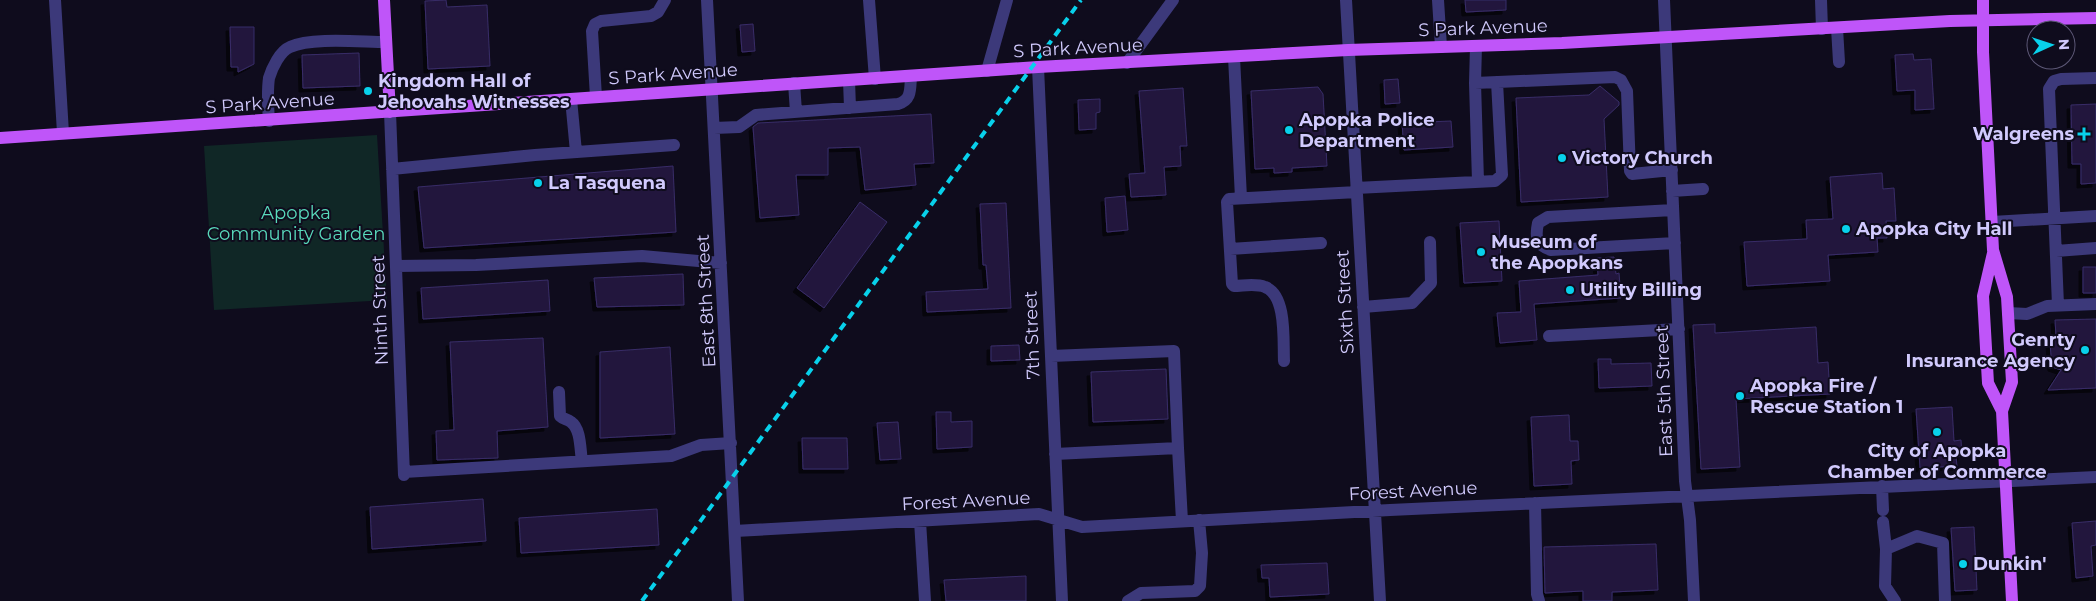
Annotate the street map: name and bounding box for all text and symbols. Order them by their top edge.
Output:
street label: S Park Avenue [1418,15,1548,41]
north arrow [2026,20,2076,70]
street label: S Park Avenue [1013,34,1143,62]
text: N [2055,38,2073,50]
street label: S Park Avenue [608,58,739,89]
place label: Kingdom Hall of Jehovahs Witnesses [377,70,570,113]
marker: Kingdom Hall of Jehovahs Witnesses [362,85,374,97]
street label: S Park Avenue [205,87,336,118]
place label: Apopka Police Department [1298,109,1435,152]
place label: Walgreens [1973,123,2074,145]
marker: Apopka Police Department [1283,124,1295,136]
marker: Walgreens [2078,128,2090,140]
place label: Victory Church [1571,147,1713,169]
marker: Victory Church [1556,152,1568,164]
place label: La Tasquena [548,172,666,194]
marker: La Tasquena [532,177,544,189]
park label: Apopka Community Garden [207,202,385,245]
place label: Apopka City Hall [1855,218,2012,240]
marker: Apopka City Hall [1840,223,1852,235]
place label: Museum of the Apopkans [1491,231,1623,274]
street label: East 8th Street [692,234,720,368]
marker: Museum of the Apopkans [1475,246,1487,258]
street label: Sixth Street [1331,249,1359,355]
street label: Ninth Street [367,255,393,365]
place label: Utility Billing [1580,279,1702,301]
marker: Utility Billing [1564,284,1576,296]
street label: 7th Street [1019,290,1045,380]
street label: East 5th Street [1651,325,1677,457]
place label: Genrty Insurance Agency [1906,329,2075,372]
marker: Genrty Insurance Agency [2079,344,2091,356]
place label: Apopka Fire / Rescue Station 1 [1749,375,1903,418]
marker: Apopka Fire / Rescue Station 1 [1734,390,1746,402]
marker: City of Apopka Chamber of Commerce [1931,426,1943,438]
place label: City of Apopka Chamber of Commerce [1827,440,2047,483]
street label: Forest Avenue [1348,477,1478,505]
street label: Forest Avenue [901,487,1031,515]
place label: Dunkin' [1973,553,2046,575]
marker: Dunkin' [1957,558,1969,570]

